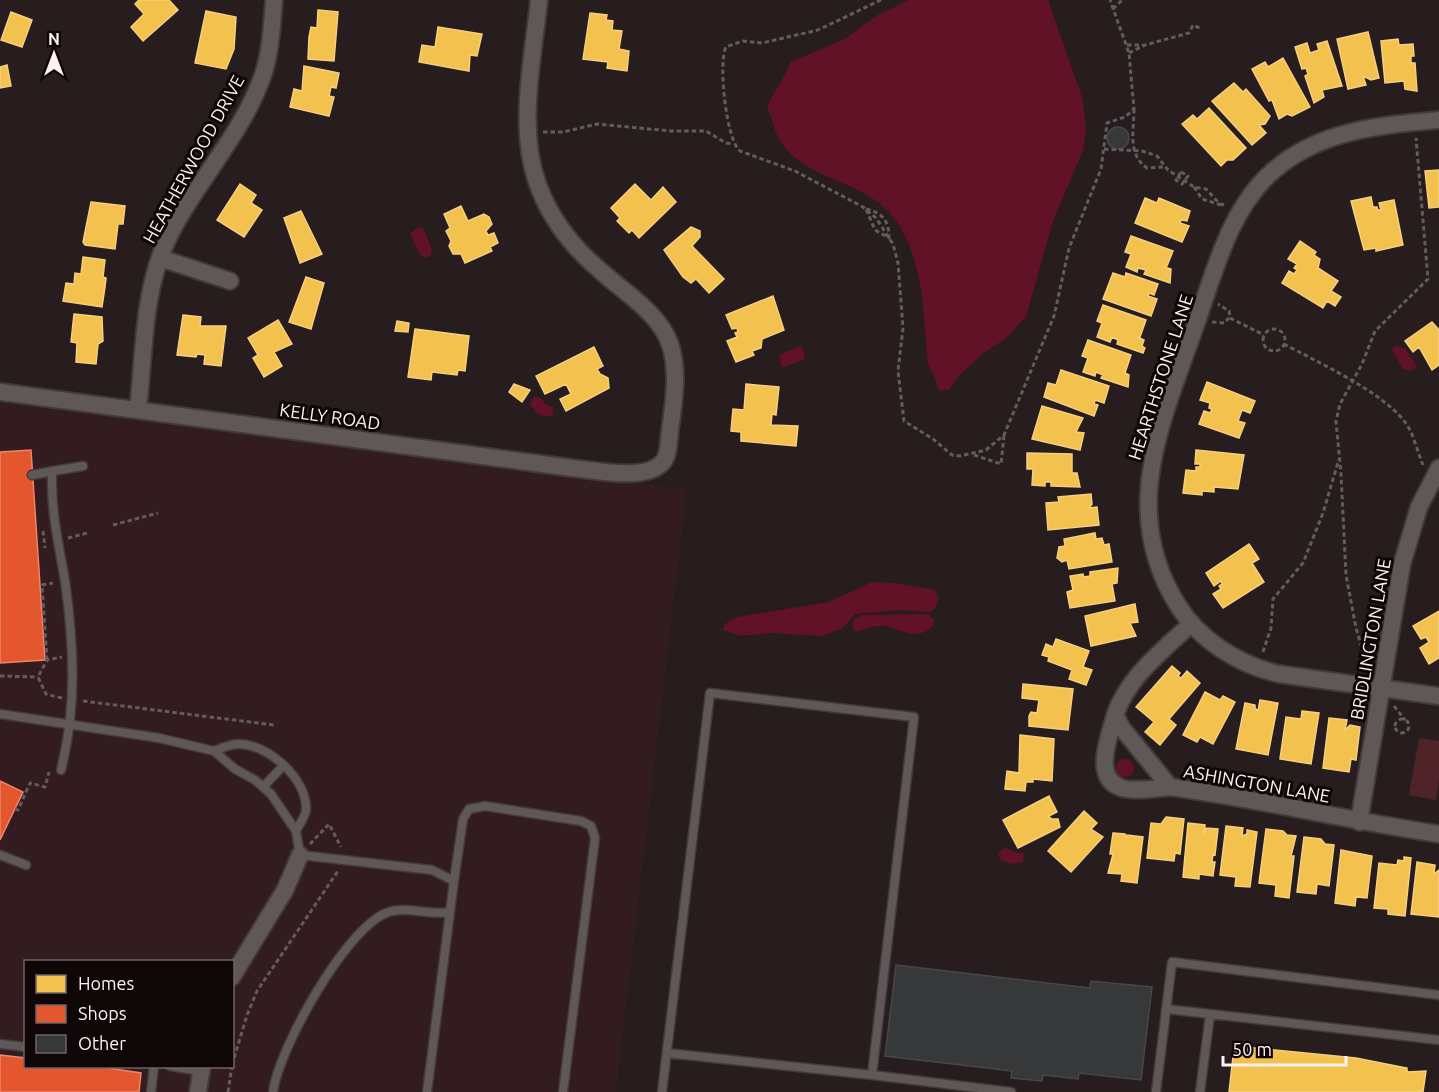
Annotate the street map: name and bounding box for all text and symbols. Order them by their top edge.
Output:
north arrow [24,24,84,84]
text: N [48,30,60,48]
street label: HEATHERWOOD DRIVE [138,72,248,246]
street label: HEARTHSTONE LANE [1124,292,1196,462]
street label: KELLY ROAD [278,399,382,433]
street label: BRIDLINGTON LANE [1346,557,1394,721]
street label: ASHINGTON LANE [1182,760,1332,806]
legend [24,960,234,1068]
text: Homes [78,973,135,993]
text: Shops [78,1003,127,1023]
scale bar [1223,1029,1346,1067]
text: Other [78,1033,126,1053]
text: 50 m [1232,1039,1272,1059]

